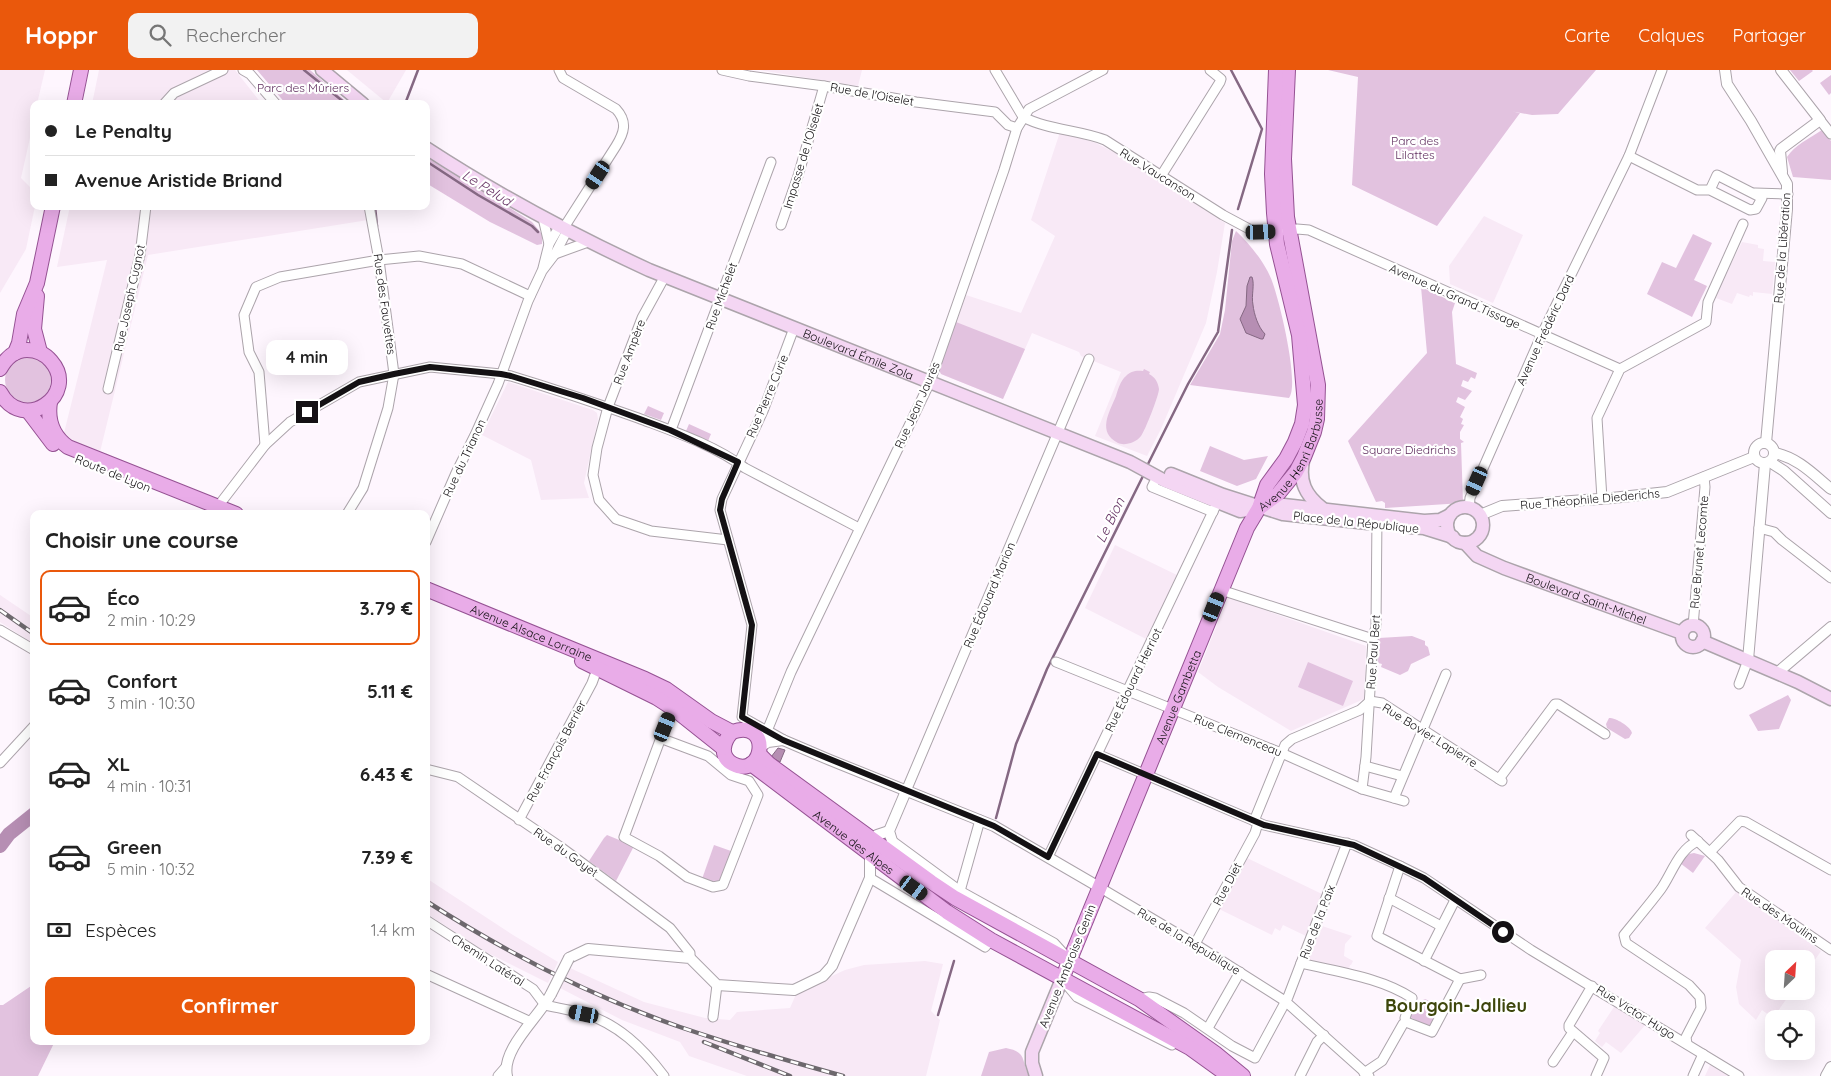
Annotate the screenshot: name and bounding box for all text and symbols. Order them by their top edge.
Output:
search box [128,13,478,58]
text: Hoppr [25,20,98,50]
icon: search [146,21,174,49]
text: Rechercher [186,23,286,47]
text: Carte [1564,24,1610,47]
text: Calques [1638,24,1705,47]
text: Partager [1733,24,1806,47]
street label: Rue de l'Oiselet [829,79,915,109]
park label: Parc des Mûriers [257,80,349,95]
street label: Impasse de l'Oiselet [780,101,826,211]
text: Le Penalty [75,119,172,143]
park label: Parc des Lilattes [1391,133,1439,162]
street label: Rue Vaucanson [1117,145,1199,203]
car [583,158,612,192]
water label: Le Pelud [459,166,516,211]
text: Avenue Aristide Briand [75,168,283,192]
street label: Rue de la Libération [1771,192,1793,304]
car [1245,224,1276,240]
street label: Rue Joseph Cugnot [110,243,148,353]
street label: Rue des Fauvettes [370,253,400,356]
street label: Rue Michelet [702,260,740,332]
street label: Avenue du Grand Tissage [1387,260,1523,332]
street label: Avenue Frédéric Dard [1513,272,1577,388]
street label: Rue Ampère [610,317,648,387]
street label: Boulevard Émile Zola [801,325,916,382]
callout: 4 min [266,340,348,374]
text: 4 min [286,347,328,367]
street label: Rue Pierre Curie [743,352,791,440]
street label: Rue Jean Jaurès [891,359,943,451]
street label: Avenue Henri Barbusse [1255,398,1325,514]
route end [296,401,318,423]
street label: Rue du Trianon [439,417,489,499]
park label: Square Diedrichs [1362,442,1456,457]
street label: Route de Lyon [73,451,153,495]
car [1464,464,1489,498]
street label: Rue Théophile Diederichs [1520,485,1661,513]
water label: Le Bion [1091,494,1129,545]
street label: Rue Brunet Lecomte [1687,495,1711,609]
street label: Place de la République [1292,508,1420,536]
text: Choisir une course [45,526,239,554]
street label: Rue Édouard Marion [960,540,1018,650]
street label: Boulevard Saint-Michel [1524,569,1649,627]
icon: car [47,585,92,630]
text: Éco [107,586,140,610]
car [1201,590,1226,624]
text: 3.79 € [360,596,413,620]
street label: Avenue Alsace Lorraine [468,601,595,664]
text: 2 min · 10:29 [107,610,196,630]
street label: Rue Paul Bert [1363,614,1383,690]
street label: Rue Édouard Herriot [1101,626,1165,734]
street label: Avenue Gambetta [1152,647,1204,746]
icon: car [47,668,92,713]
text: Confort [107,669,178,693]
text: 5.11 € [367,679,413,703]
text: 3 min · 10:30 [107,693,195,713]
street label: Rue François Berrier [523,697,589,804]
street label: Rue Bovier Lapierre [1380,700,1481,770]
car [652,710,677,744]
street label: Rue Clemenceau [1192,710,1284,760]
icon: car [47,751,92,796]
text: XL [107,752,130,776]
text: 6.43 € [360,762,413,786]
text: 4 min · 10:31 [107,776,192,796]
street label: Avenue des Alpes [810,806,898,877]
street label: Rue du Goyet [531,824,601,880]
icon: car [47,834,92,879]
text: Green [107,835,162,859]
text: 7.39 € [361,845,413,869]
text: 5 min · 10:32 [107,859,195,879]
street label: Rue Diet [1209,860,1245,908]
car [897,873,930,903]
street label: Rue de la Paix [1296,883,1338,961]
street label: Rue des Moulins [1739,884,1822,946]
street label: Avenue Ambroise Genin [1035,902,1099,1030]
street label: Rue de la République [1135,904,1244,978]
icon: cash [45,916,73,944]
text: Espèces [85,918,156,942]
text: 1.4 km [371,920,415,940]
route start [1492,921,1514,943]
street label: Chemin Latéral [449,931,527,989]
north arrow [1765,950,1815,1000]
map controls [1765,950,1815,1060]
button: Confirmer [45,977,415,1035]
street label: Rue Victor Hugo [1594,982,1678,1042]
district label: Bourgoin-Jallieu [1385,994,1527,1017]
car [567,1004,600,1024]
button: locate [1765,1010,1815,1060]

